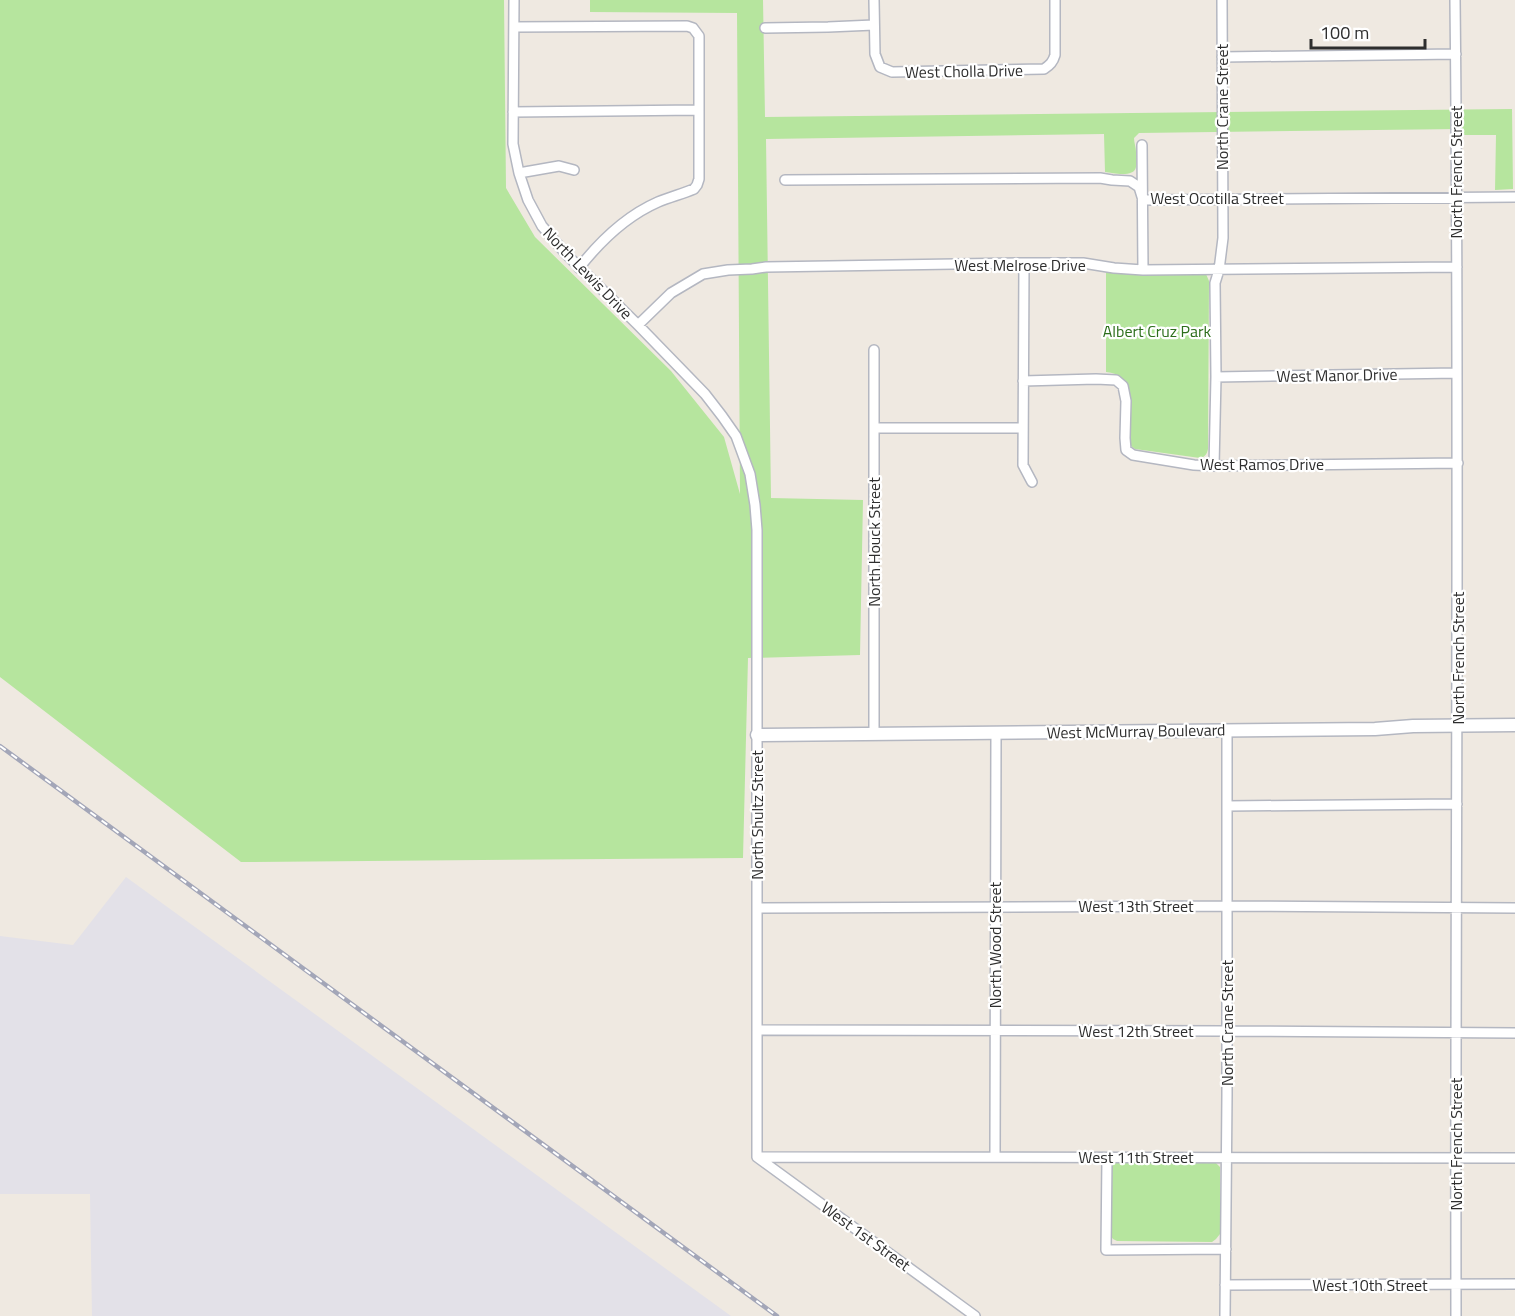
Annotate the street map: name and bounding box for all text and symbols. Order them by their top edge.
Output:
scale bar [1311,12,1425,50]
text: 100 m [1320,19,1369,46]
street label: North Crane Street [1210,44,1234,170]
street label: West Cholla Drive [905,58,1023,84]
street label: North French Street [1444,105,1468,238]
street label: West Ocotilla Street [1150,186,1284,210]
street label: North Lewis Drive [538,222,638,324]
street label: West Melrose Drive [954,253,1086,277]
park label: Albert Cruz Park [1103,319,1212,343]
street label: West Manor Drive [1276,362,1398,388]
street label: West Ramos Drive [1200,452,1324,476]
street label: North Houck Street [862,477,886,607]
street label: North French Street [1446,591,1470,724]
street label: West McMurray Boulevard [1046,717,1226,745]
street label: North Shultz Street [745,750,769,880]
street label: North Wood Street [983,881,1007,1008]
street label: West 13th Street [1078,894,1194,918]
street label: North Crane Street [1215,960,1239,1086]
street label: West 12th Street [1078,1019,1194,1043]
street label: North French Street [1444,1077,1468,1210]
street label: West 11th Street [1078,1145,1194,1169]
street label: West 1st Street [816,1195,916,1277]
street label: West 10th Street [1312,1273,1428,1297]

